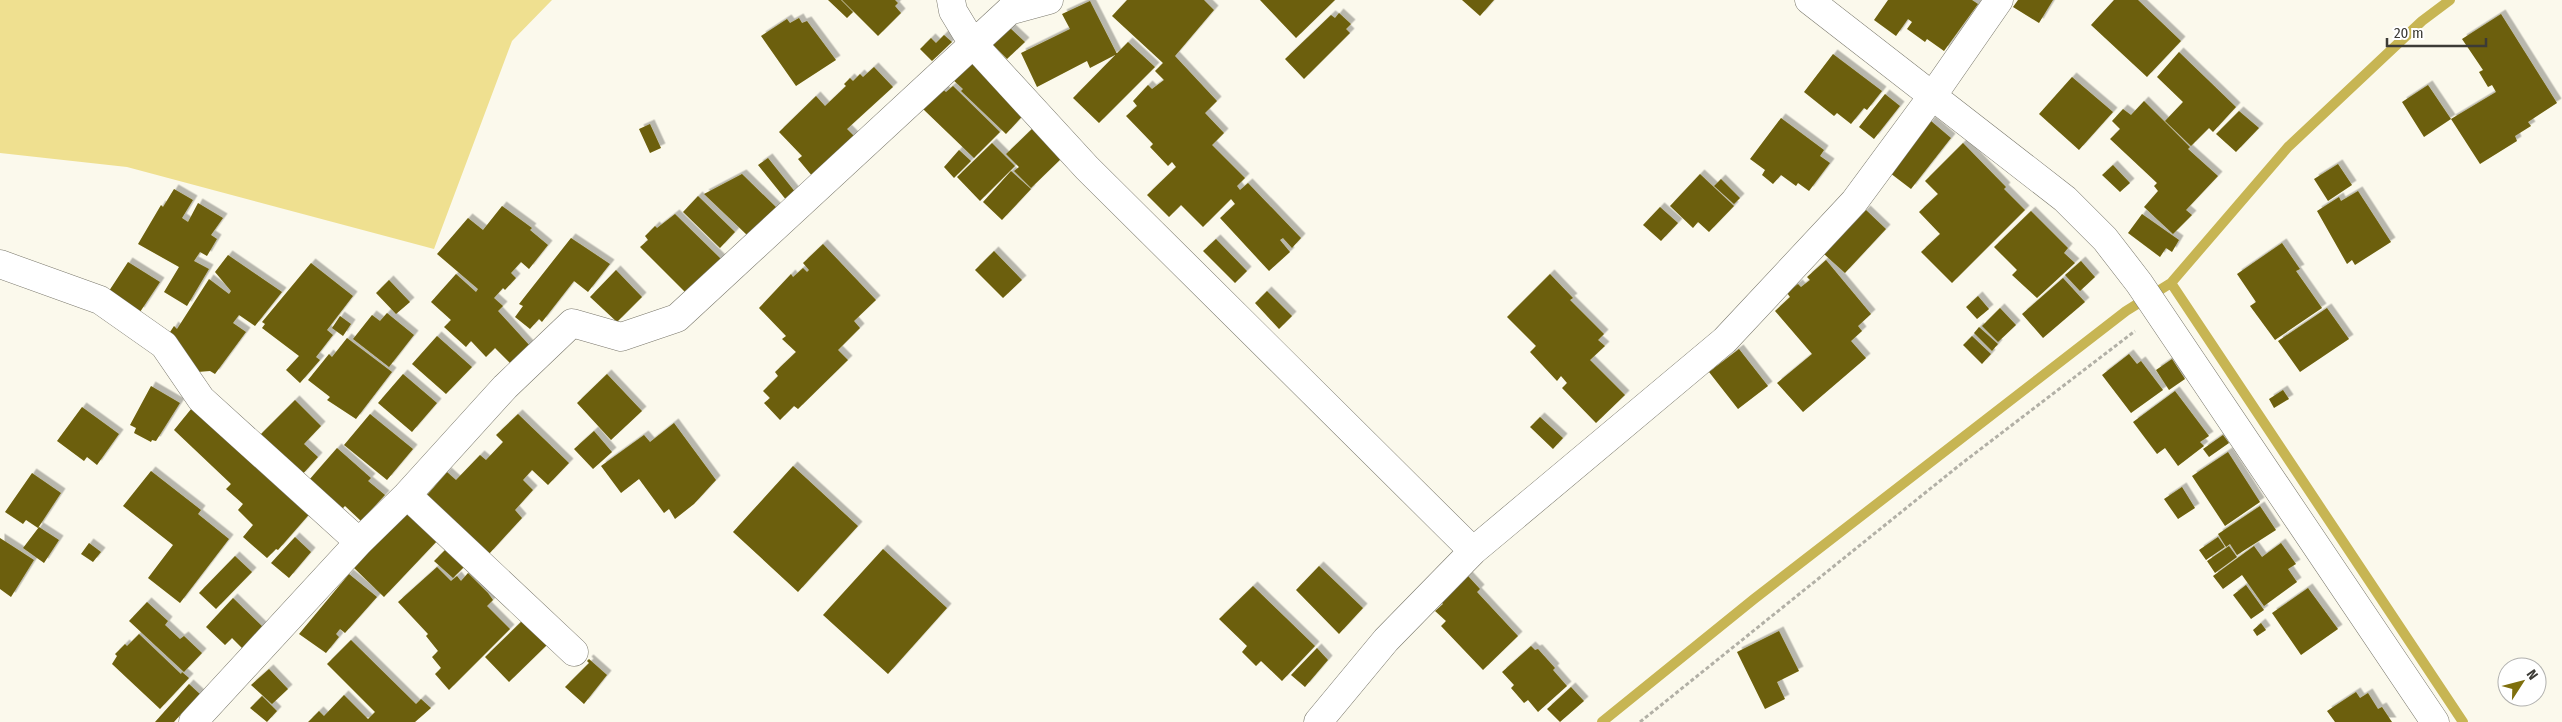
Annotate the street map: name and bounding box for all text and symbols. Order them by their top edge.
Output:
scale bar [2387,15,2486,47]
text: 20 m [2394,24,2424,42]
north arrow [2497,657,2547,707]
text: N [2523,666,2541,683]

